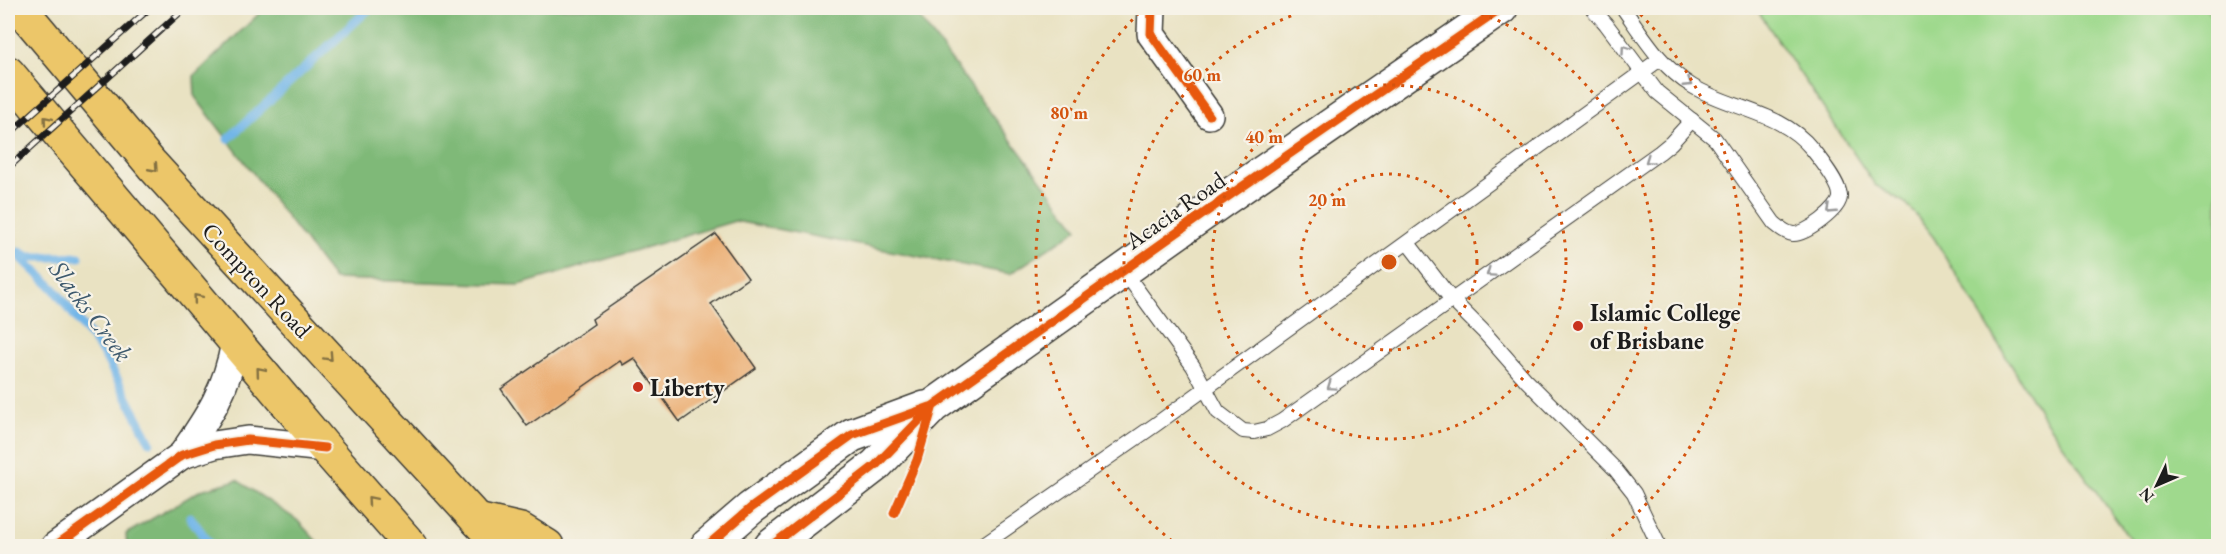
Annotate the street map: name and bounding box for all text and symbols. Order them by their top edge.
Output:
one-way arrow [1621,44,1632,55]
text: 60 m [1183,63,1221,86]
one-way arrow [1682,75,1692,87]
text: 80 m [1050,101,1088,124]
one-way arrow [43,116,54,127]
text: 40 m [1245,125,1283,148]
one-way arrow [1644,153,1655,164]
one-way arrow [147,161,158,171]
street label: Acacia Road [1118,164,1232,256]
text: 20 m [1308,188,1346,211]
one-way arrow [1828,203,1838,214]
street label: Compton Road [195,216,319,345]
water label: Slacks Creek [41,252,141,369]
centre of rings [1379,252,1399,272]
one-way arrow [1486,266,1497,277]
one-way arrow [194,294,205,305]
place label: Islamic College of Brisbane [1590,297,1741,356]
marker: Islamic College of Brisbane [1571,319,1585,333]
one-way arrow [322,351,333,361]
one-way arrow [256,367,267,378]
place label: Liberty [650,372,725,404]
one-way arrow [1327,379,1338,390]
marker: Liberty [631,380,645,394]
north arrow [2127,455,2187,515]
text: N [2134,483,2159,507]
one-way arrow [367,497,378,507]

